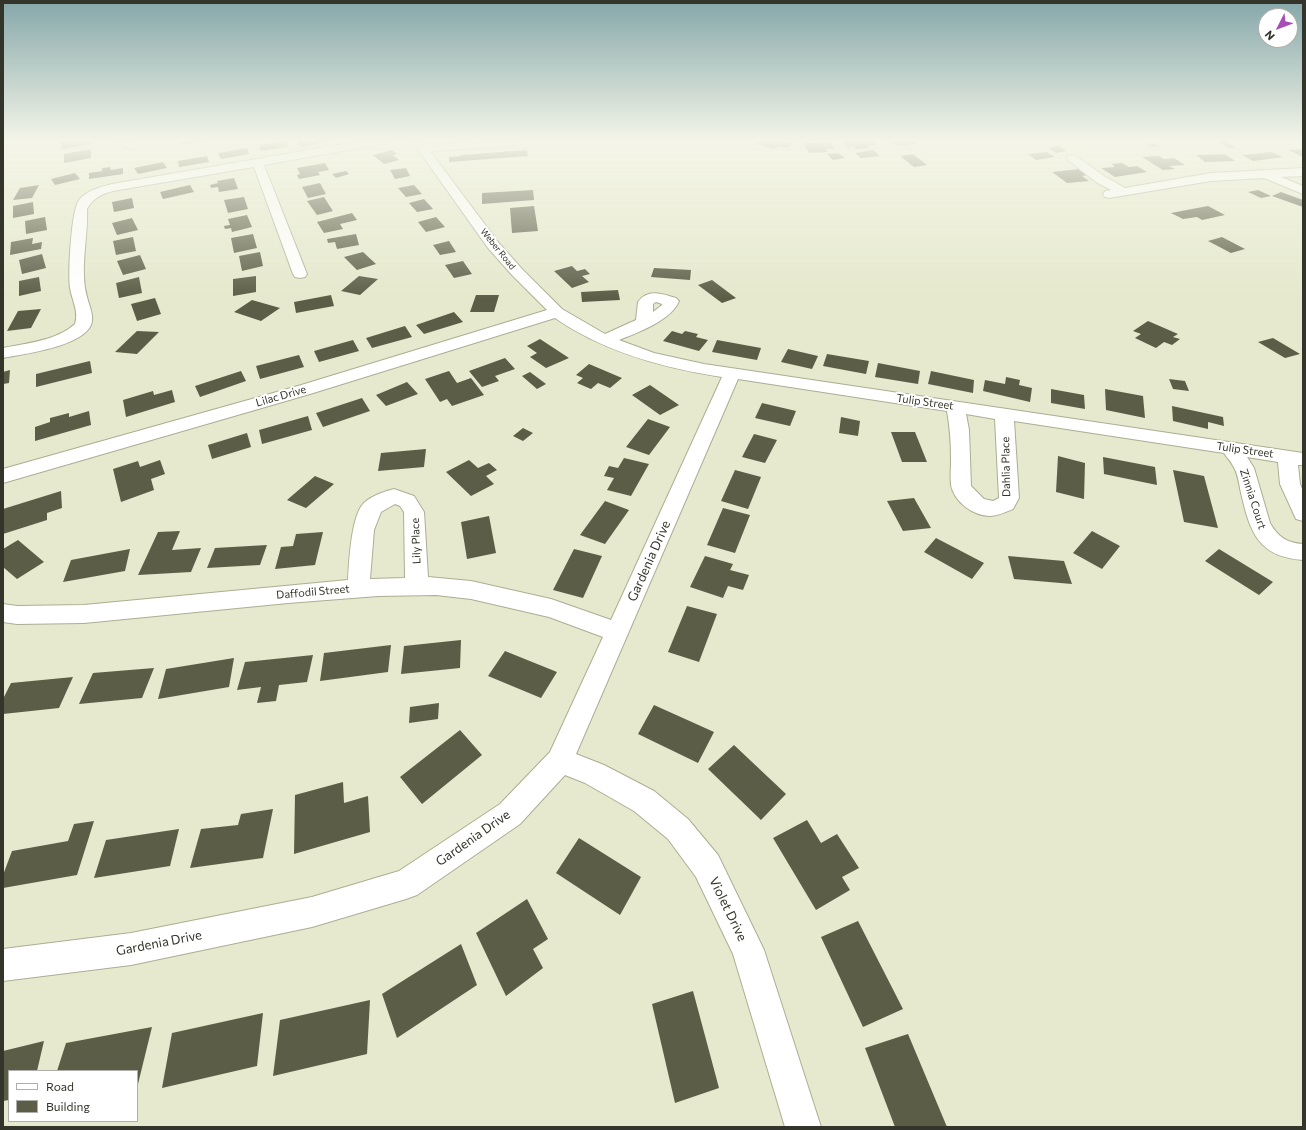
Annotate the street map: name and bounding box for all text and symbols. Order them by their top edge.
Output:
north arrow [1258,8,1298,48]
text: N [1262,28,1277,43]
street label: Weber Road [478,226,518,272]
street label: Lilac Drive [254,383,308,409]
street label: Tulip Street [896,391,954,413]
street label: Dahlia Place [999,437,1013,497]
street label: Tulip Street [1216,439,1274,461]
street label: Zinnia Court [1237,467,1269,531]
street label: Lily Place [409,518,423,564]
street label: Gardenia Drive [624,518,674,604]
street label: Daffodil Street [276,582,350,602]
street label: Gardenia Drive [433,807,513,869]
street label: Violet Drive [706,874,750,944]
street label: Gardenia Drive [115,927,203,959]
legend [8,1070,138,1122]
text: Road [46,1079,74,1093]
text: Building [46,1099,90,1113]

